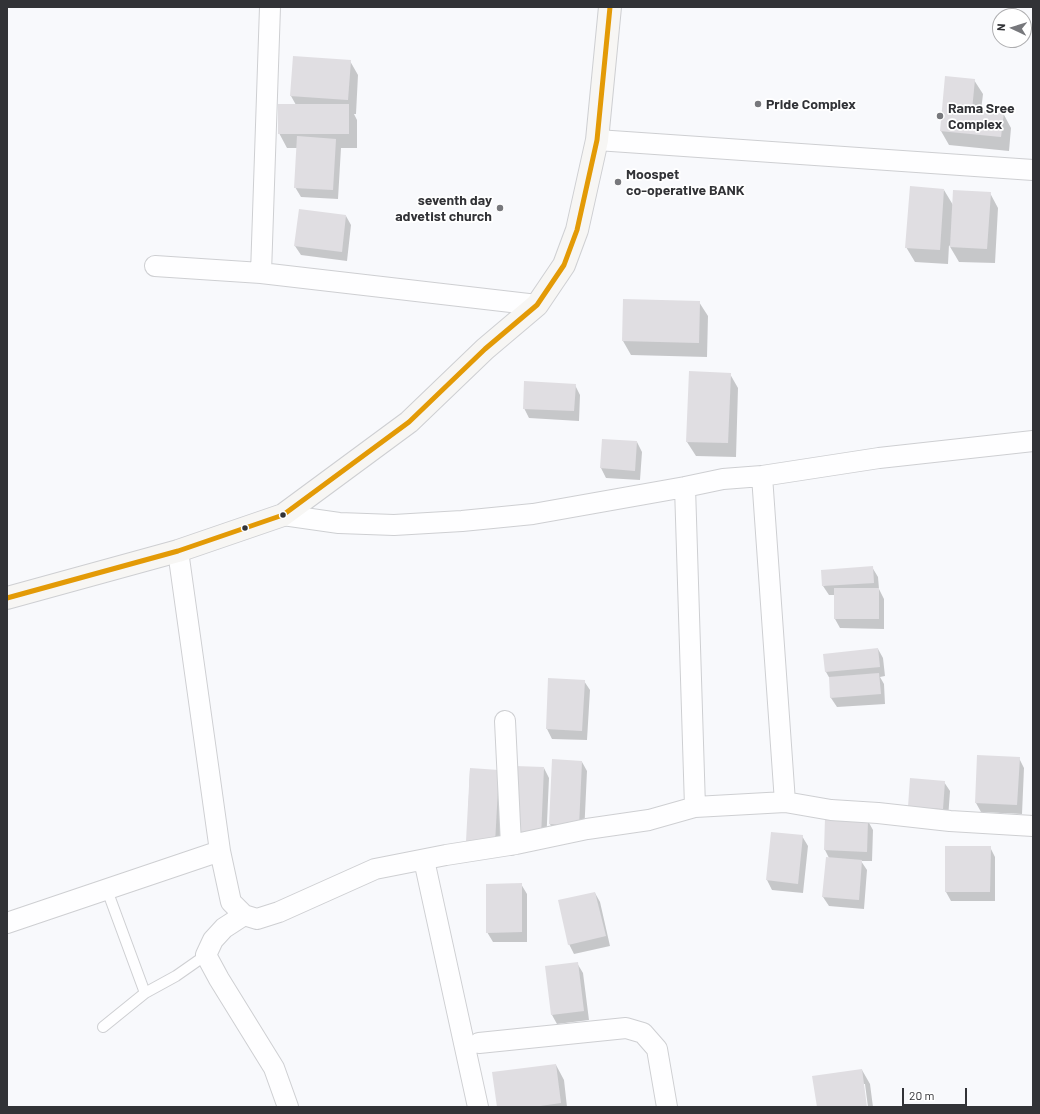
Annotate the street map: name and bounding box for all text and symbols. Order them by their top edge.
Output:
north arrow [992,8,1032,48]
text: N [994,23,1007,31]
place label: Pride Complex [766,96,856,112]
marker: Pride Complex [753,99,763,109]
place label: Rama Sree Complex [948,100,1015,132]
marker: Rama Sree Complex [935,111,945,121]
place label: Moospet co-operative BANK [626,166,745,198]
marker: Moospet co-operative BANK [613,177,623,187]
place label: seventh day advetist church [395,192,492,224]
marker: seventh day advetist church [495,203,505,213]
unlabelled marker [278,510,288,520]
unlabelled marker [240,523,250,533]
scale bar [904,1080,969,1106]
text: 20 m [909,1088,935,1102]

